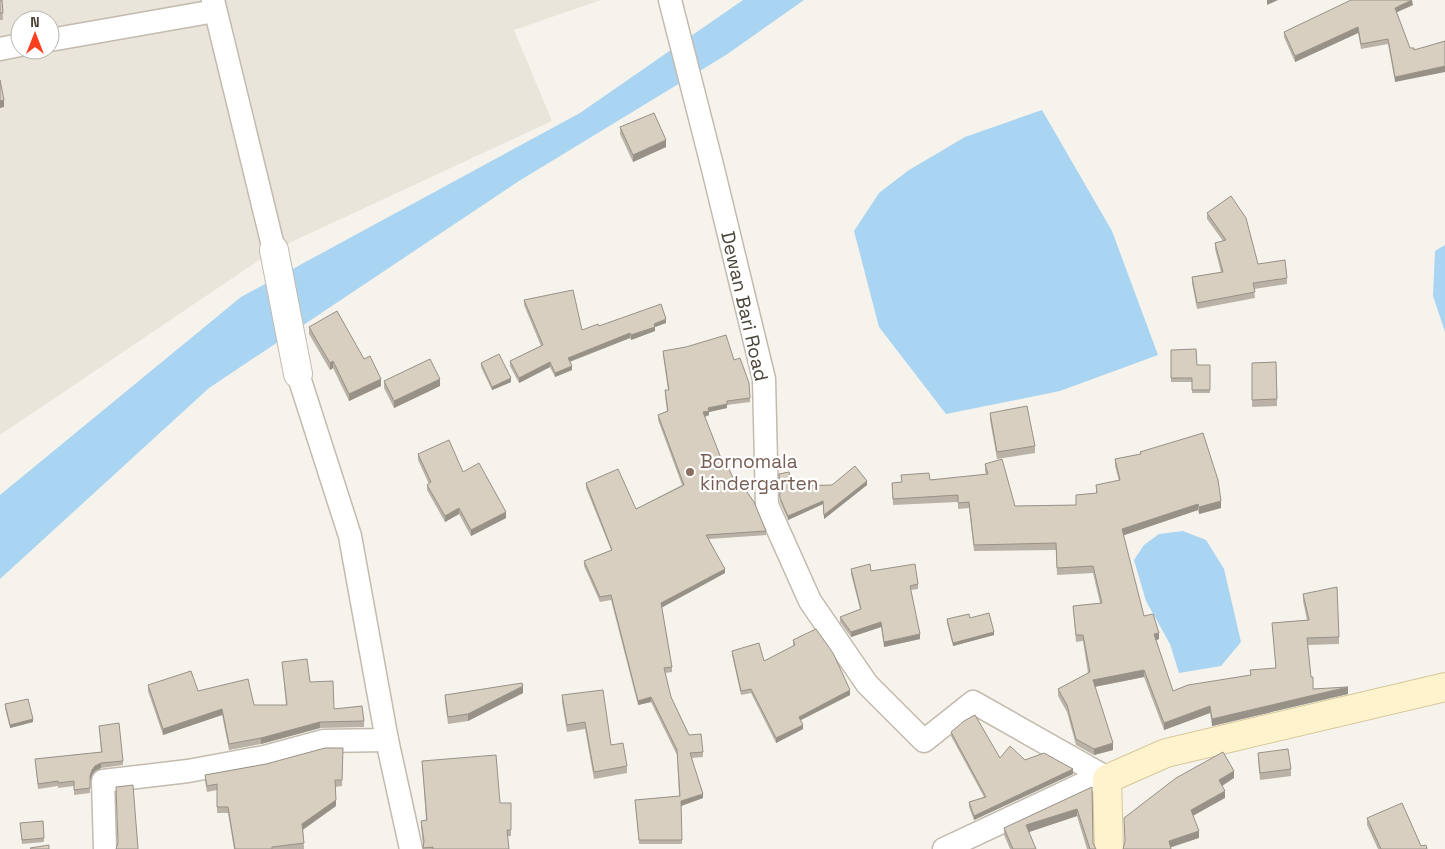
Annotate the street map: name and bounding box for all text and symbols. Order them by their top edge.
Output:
north arrow [10,10,60,60]
text: N [30,13,40,31]
street label: Dewan Bari Road [715,229,774,383]
place label: Bornomala kindergarten [700,449,818,496]
marker: Bornomala kindergarten [684,466,696,478]

